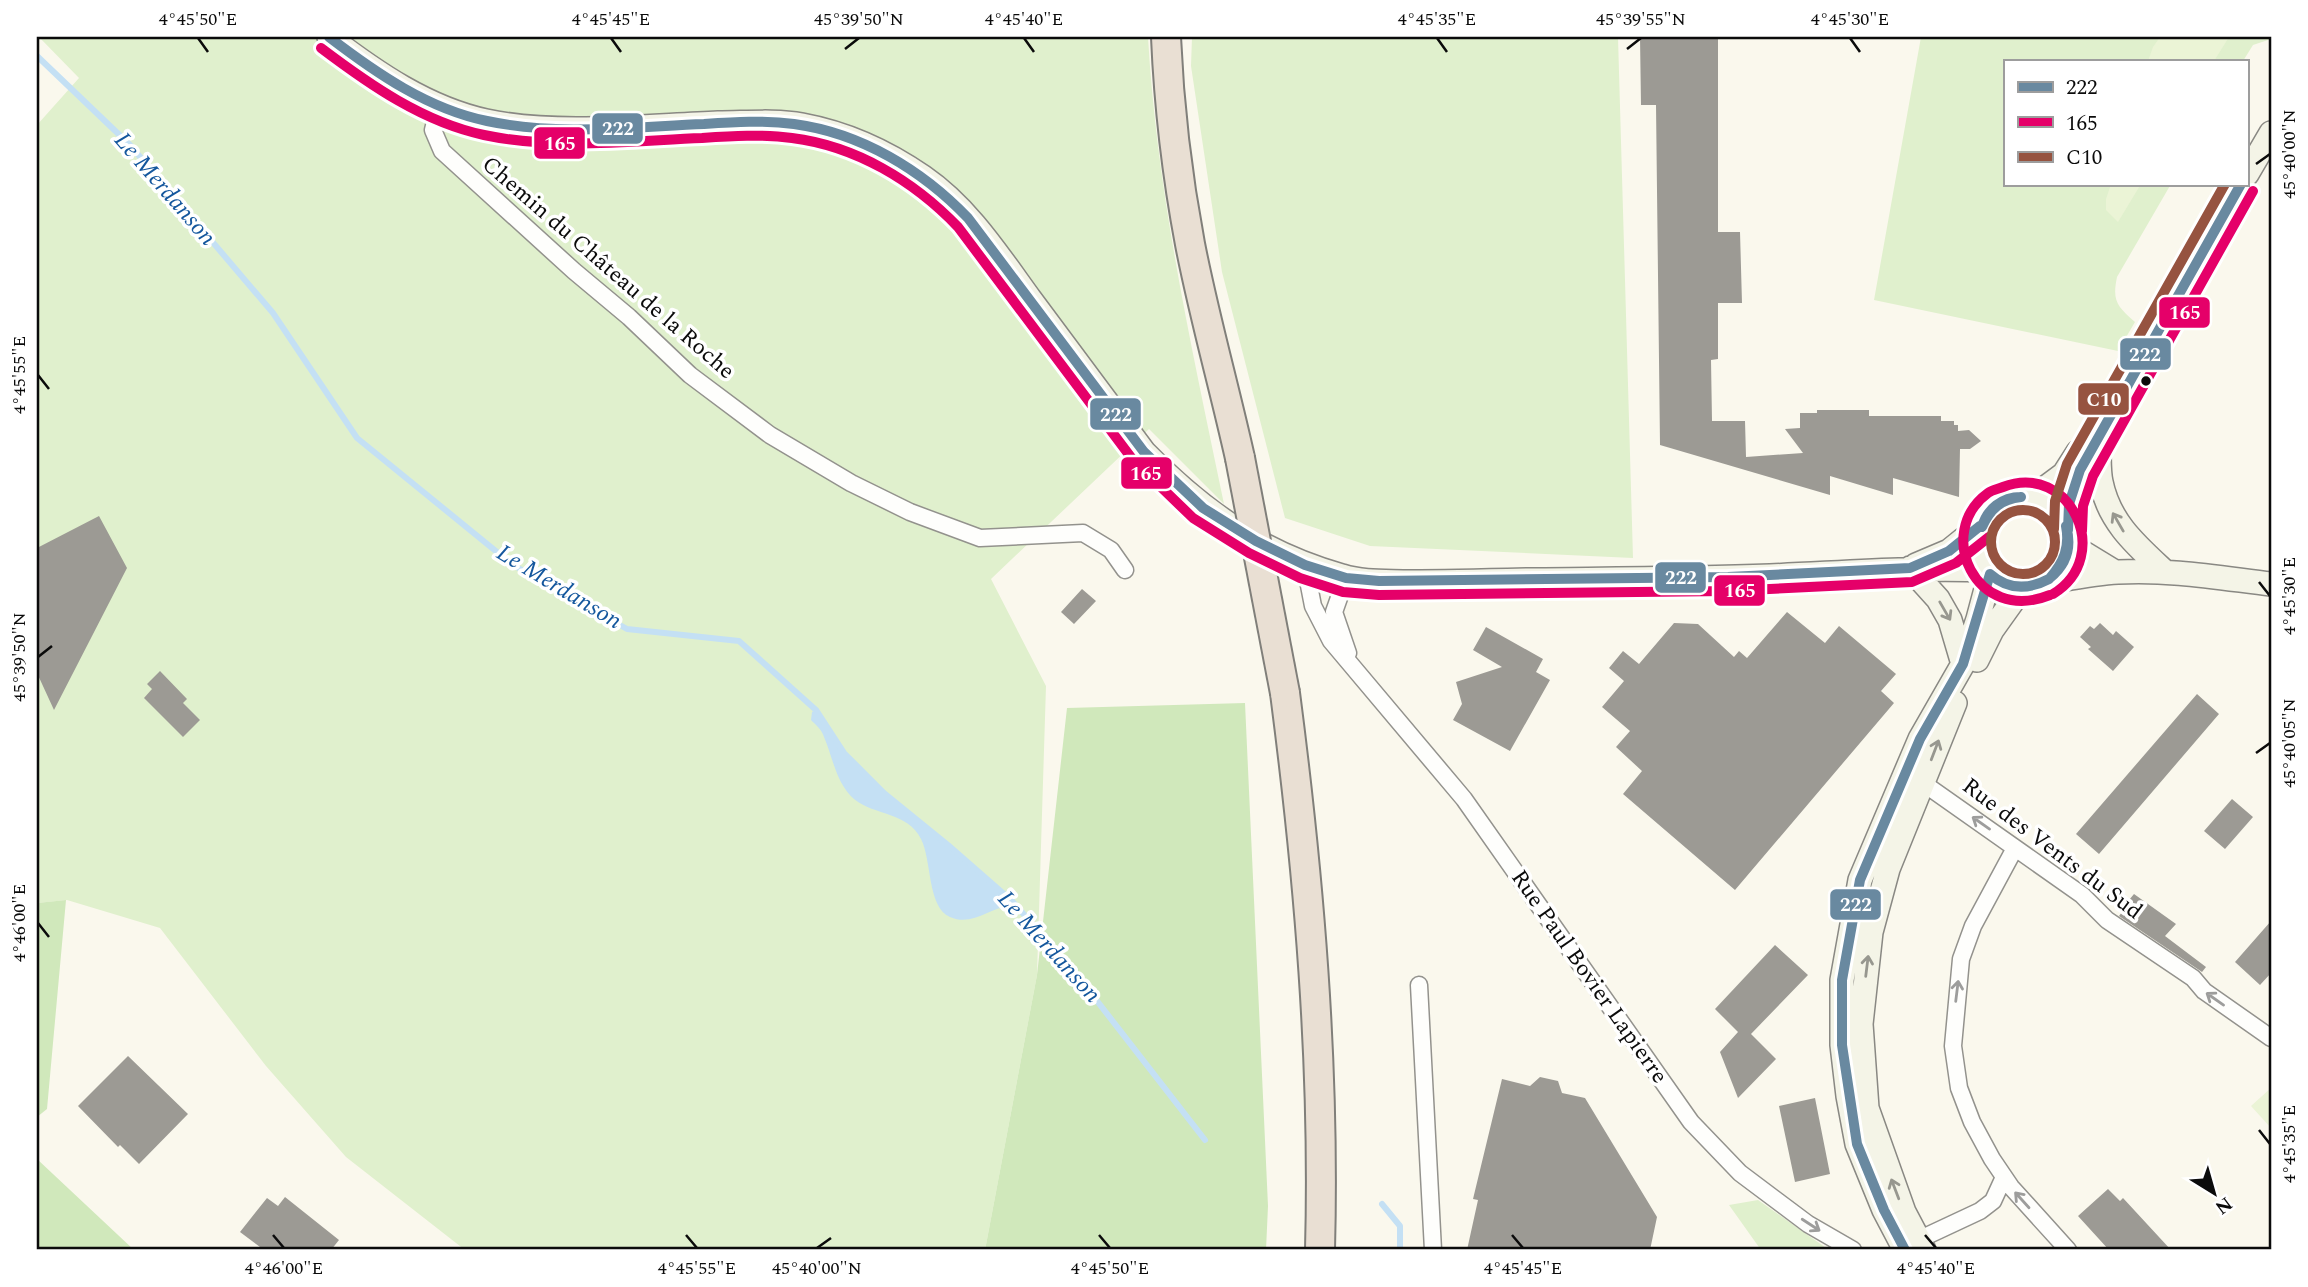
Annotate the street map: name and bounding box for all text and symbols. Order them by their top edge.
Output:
text: 4°45'50"E [159,6,237,33]
text: 4°45'45"E [572,6,650,33]
text: 45°39'50"N [814,6,904,33]
text: 4°45'40"E [985,6,1063,33]
text: 4°45'35"E [1398,6,1476,33]
text: 45°39'55"N [1596,6,1686,33]
text: 4°45'30"E [1811,6,1889,33]
legend [2004,60,2248,186]
text: 222 [2066,72,2098,104]
text: 165 [2066,108,2098,140]
text: 45°40'00"N [2276,109,2303,199]
line badge: 222 [591,112,644,145]
text: 222 [602,115,634,144]
water label: Le Merdanson [105,124,225,254]
line badge: 165 [533,126,586,160]
text: 165 [544,130,576,159]
text: C10 [2066,142,2102,174]
street label: Chemin du Château de la Roche [473,148,743,388]
line badge: 165 [2158,296,2211,329]
text: 165 [2169,299,2201,328]
text: 4°45'55"E [6,336,33,414]
line badge: 222 [2119,337,2172,371]
text: 222 [2129,341,2161,370]
unlabelled marker [2139,374,2153,388]
line badge: C10 [2077,382,2130,416]
text: C10 [2087,386,2122,415]
line badge: 222 [1089,397,1142,431]
text: 222 [1100,401,1132,430]
line badge: 165 [1120,456,1173,490]
text: 165 [1130,460,1162,489]
one-way arrow [2110,512,2124,532]
water label: Le Merdanson [489,535,629,639]
text: 4°45'30"E [2276,557,2303,635]
line badge: 222 [1654,561,1707,594]
text: 222 [1665,564,1697,593]
line badge: 165 [1713,574,1766,607]
text: 165 [1724,577,1756,606]
one-way arrow [1939,600,1952,621]
text: 45°39'50"N [6,612,33,702]
text: 45°40'05"N [2276,698,2303,788]
one-way arrow [1930,740,1943,762]
street label: Rue des Vents du Sud [1954,769,2150,929]
one-way arrow [1972,816,1991,831]
street label: Rue Paul Bovier Lapierre [1502,863,1676,1091]
water label: Le Merdanson [988,883,1110,1012]
text: 4°46'00"E [6,884,33,962]
line badge: 222 [1829,888,1882,921]
text: 222 [1840,891,1872,920]
one-way arrow [1861,956,1874,978]
one-way arrow [1950,980,1963,1003]
one-way arrow [2206,992,2225,1006]
text: 4°45'35"E [2276,1105,2303,1183]
north arrow [2178,1158,2248,1228]
one-way arrow [1888,1178,1900,1200]
text: N [2208,1189,2238,1222]
one-way arrow [2014,1192,2031,1209]
one-way arrow [1801,1218,1820,1233]
text: 4°46'00"E [245,1255,323,1282]
text: 4°45'55"E [658,1255,736,1282]
text: 45°40'00"N [772,1255,862,1282]
text: 4°45'50"E [1071,1255,1149,1282]
text: 4°45'45"E [1484,1255,1562,1282]
text: 4°45'40"E [1897,1255,1975,1282]

